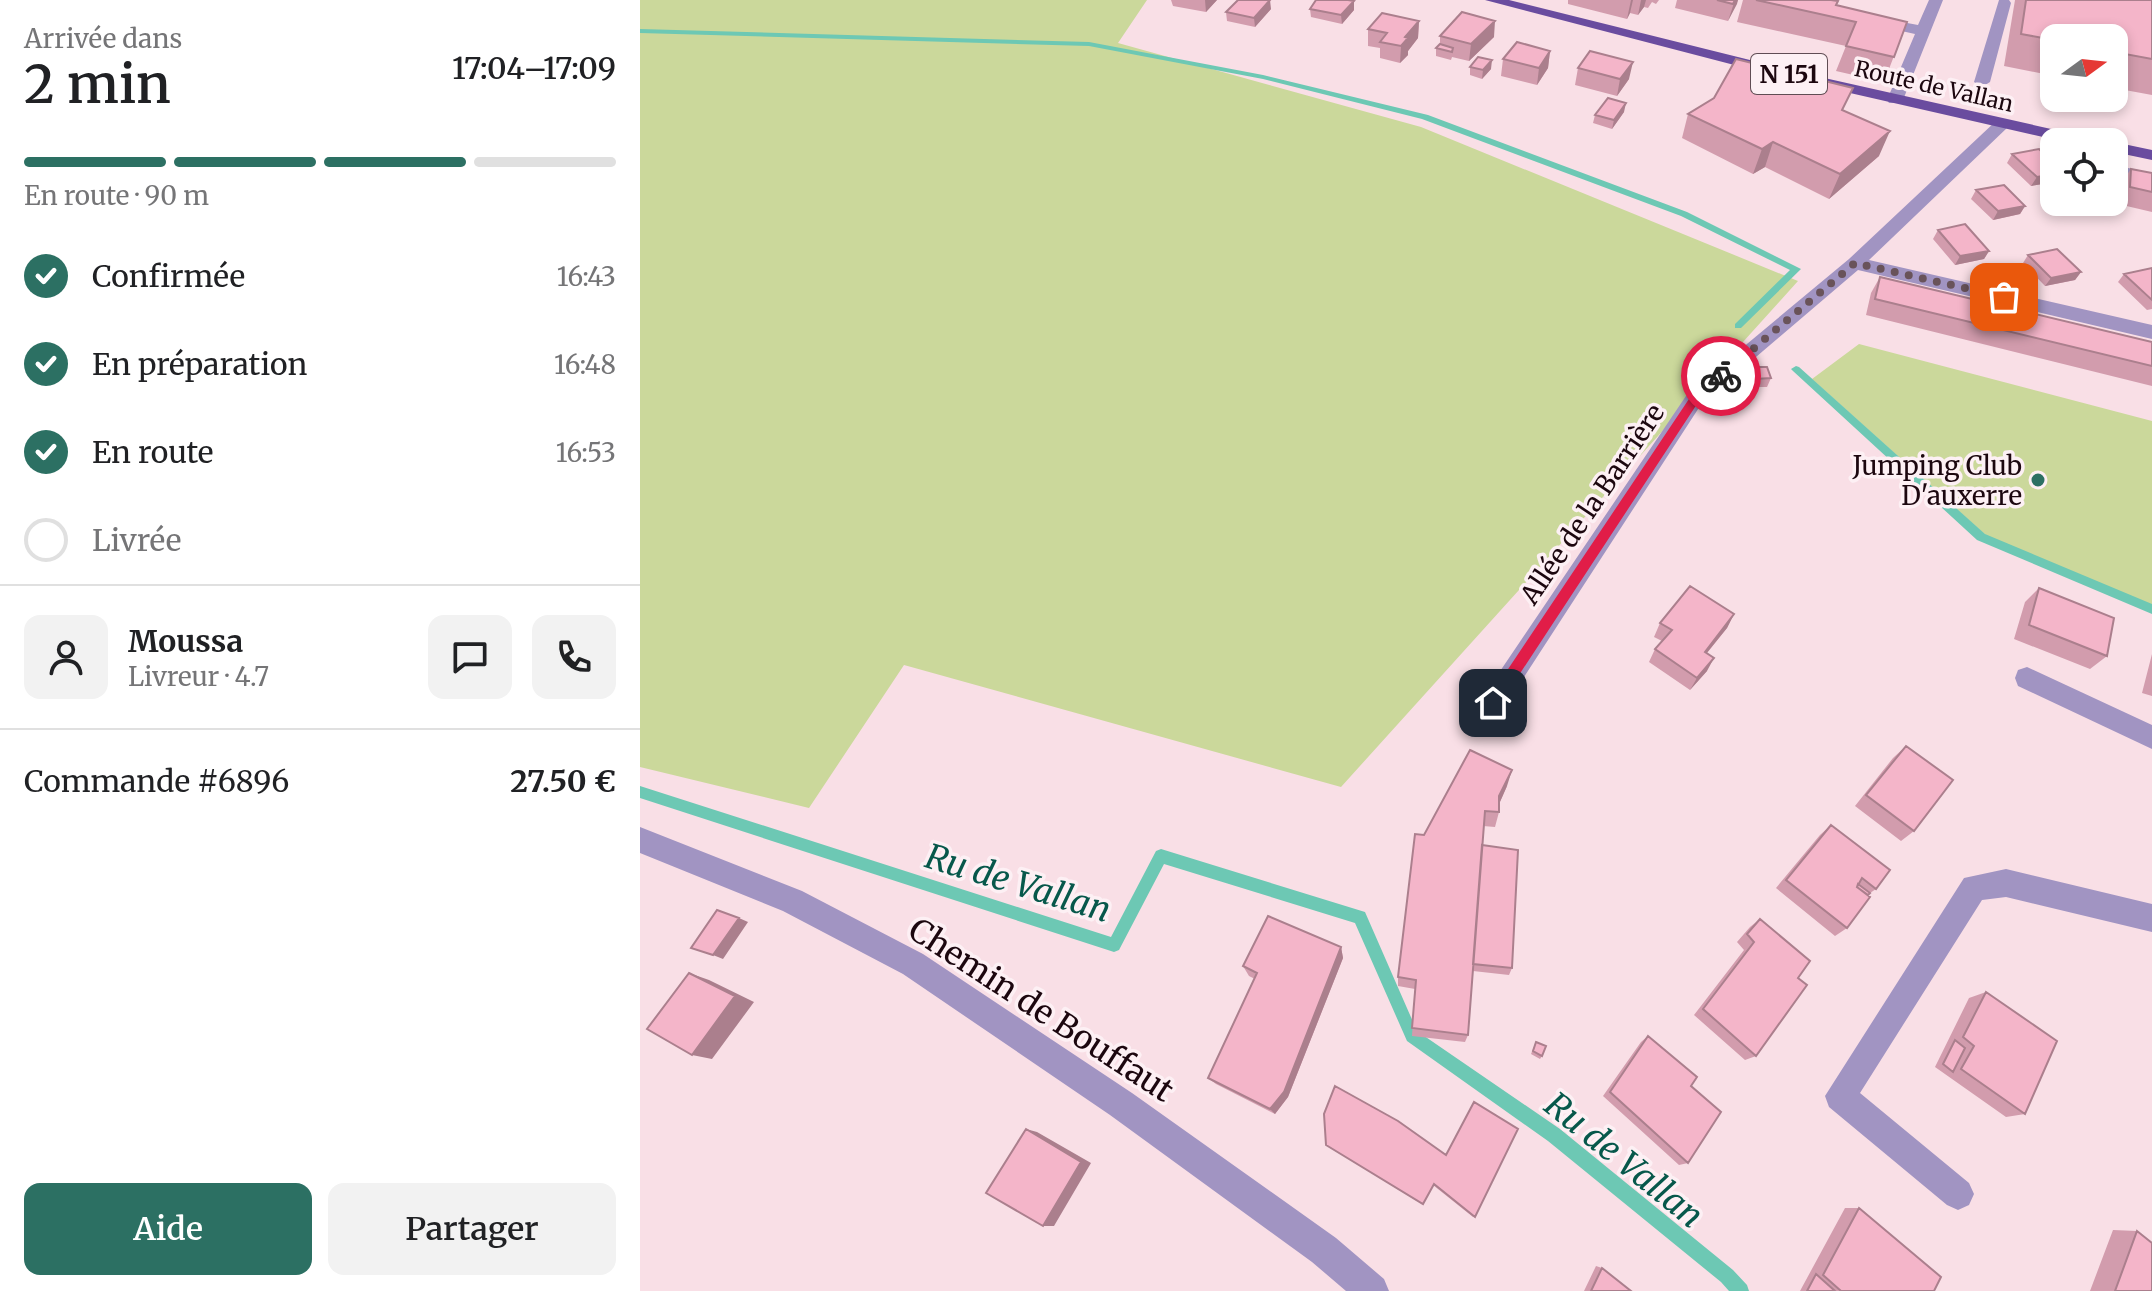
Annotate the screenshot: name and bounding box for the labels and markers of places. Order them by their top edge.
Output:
pin [1970,263,2038,331]
place label: Jumping Club D'auxerre [1851,449,2022,512]
marker: Jumping Club D'auxerre [2029,471,2047,489]
pin [1459,669,1527,737]

